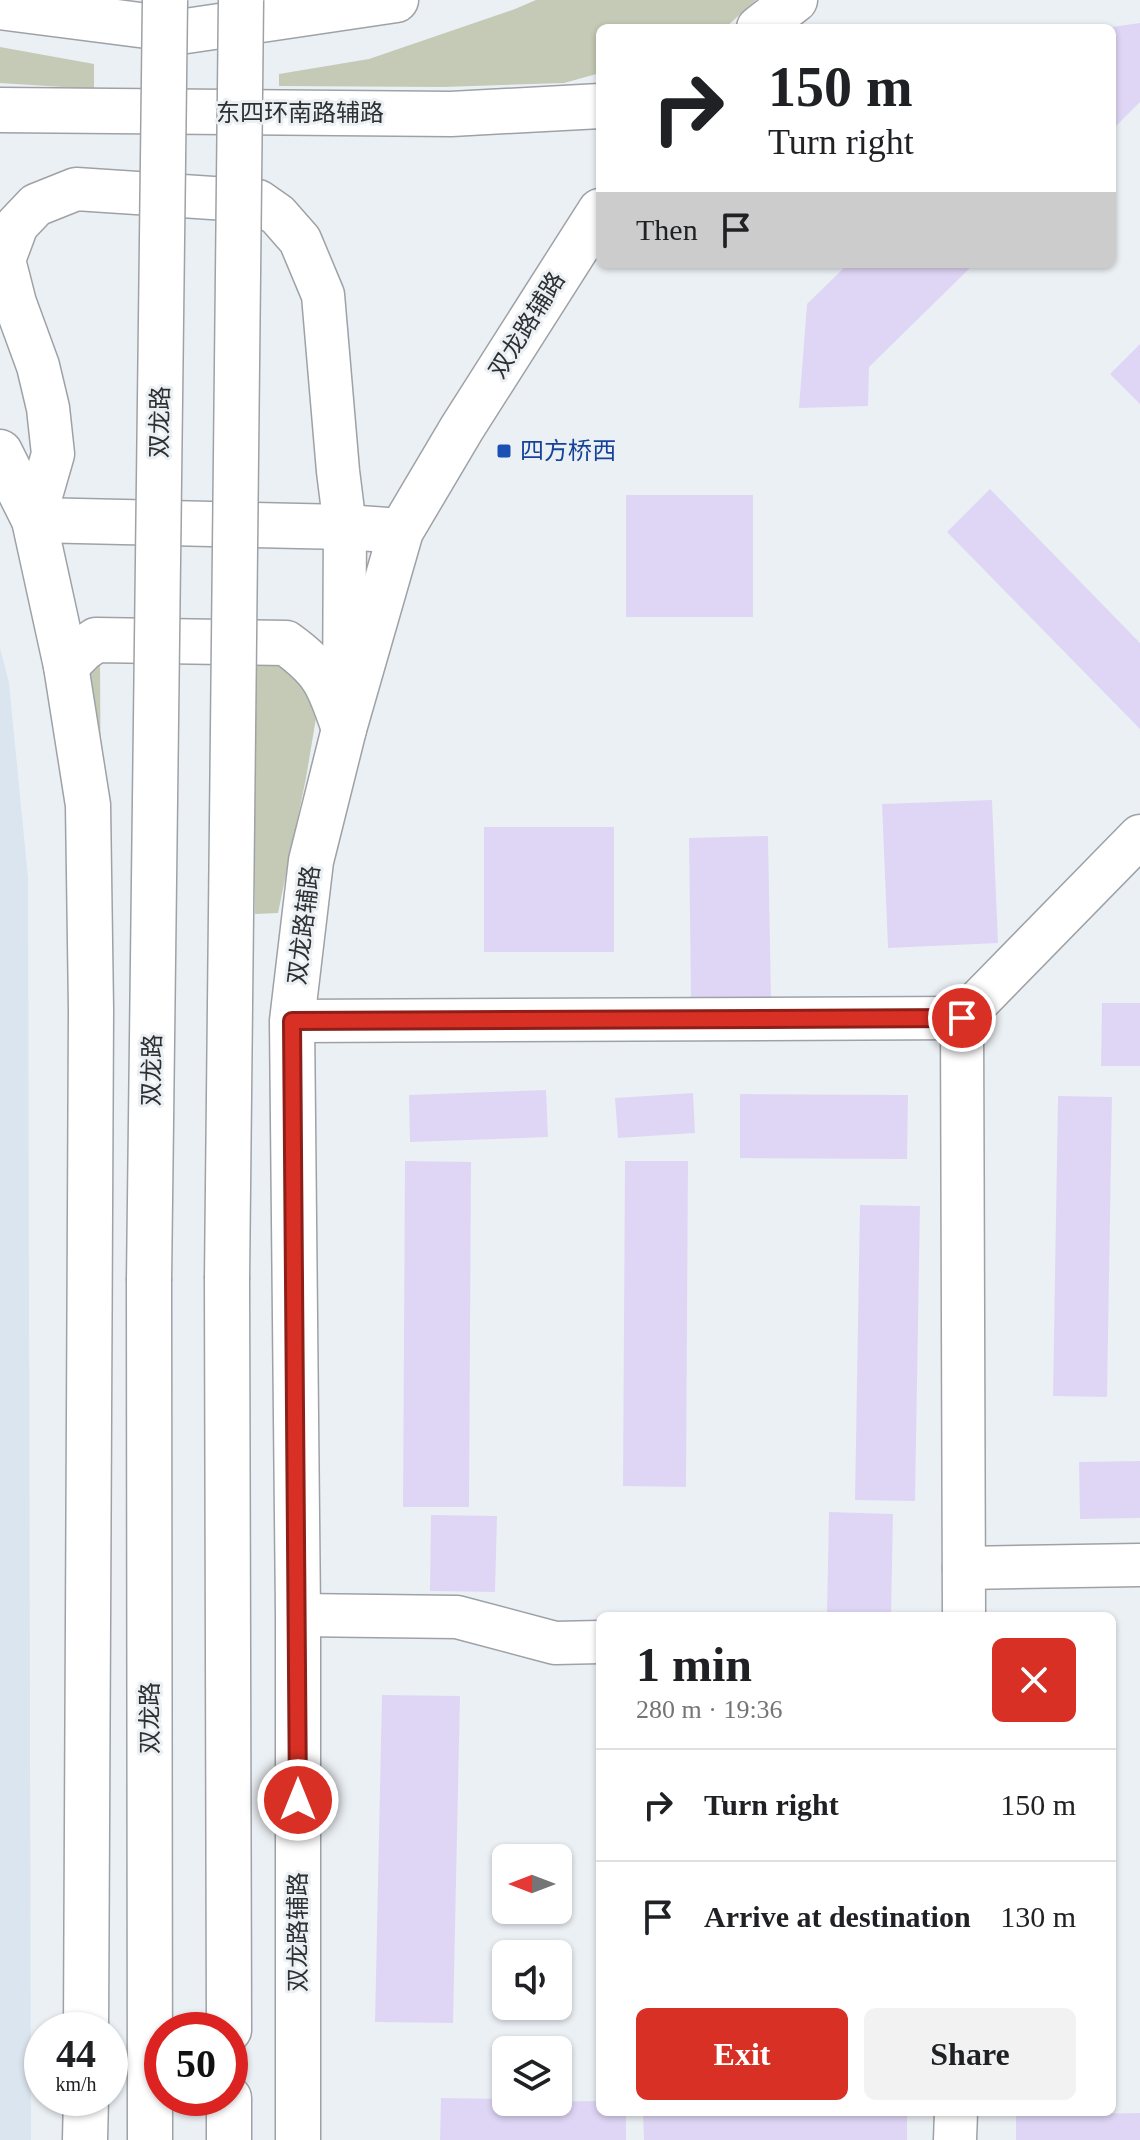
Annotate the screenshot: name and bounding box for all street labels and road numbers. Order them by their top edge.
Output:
street label: 东四环南路辅路 [216,100,384,126]
street label: 双龙路辅路 [484,267,570,383]
street label: 双龙路 [146,386,174,458]
street label: 双龙路辅路 [284,864,324,986]
street label: 双龙路 [138,1034,166,1106]
street label: 双龙路 [137,1682,163,1754]
street label: 双龙路辅路 [285,1872,311,1992]

